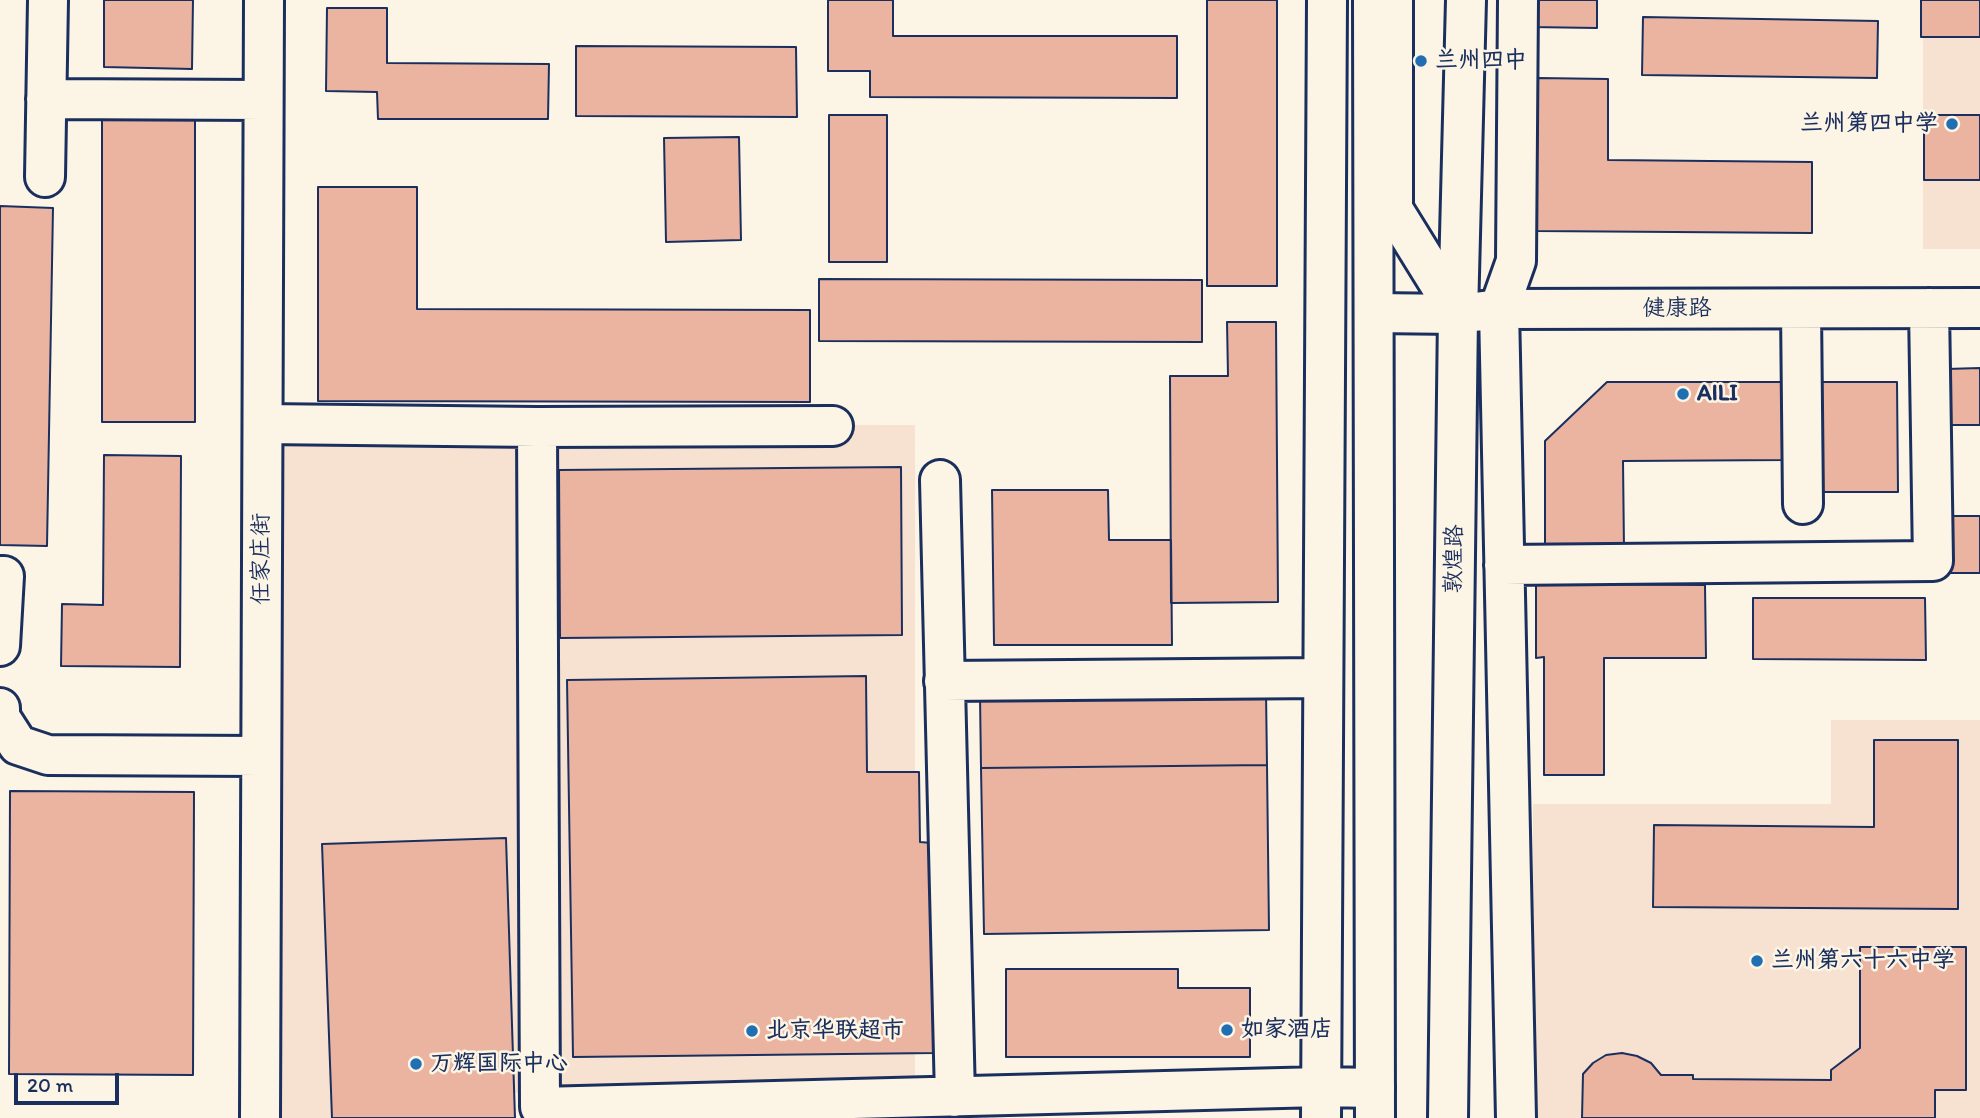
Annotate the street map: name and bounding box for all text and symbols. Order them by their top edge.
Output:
place label: 兰州四中 [1435,47,1527,75]
marker: 兰州四中 [1413,53,1429,69]
place label: 兰州第四中学 [1800,110,1938,138]
marker: 兰州第四中学 [1944,116,1960,132]
street label: 健康路 [1643,295,1711,323]
place label: AILI [1697,380,1738,408]
marker: AILI [1675,386,1691,402]
street label: 任家庄街 [248,513,276,605]
street label: 敦煌路 [1441,524,1469,594]
place label: 兰州第六十六中学 [1771,947,1955,975]
marker: 兰州第六十六中学 [1749,953,1765,969]
place label: 如家酒店 [1241,1016,1333,1044]
place label: 北京华联超市 [766,1017,904,1045]
marker: 如家酒店 [1219,1022,1235,1038]
marker: 北京华联超市 [744,1023,760,1039]
place label: 万辉国际中心 [430,1050,568,1078]
marker: 万辉国际中心 [408,1056,424,1072]
scale bar [18,1058,122,1102]
text: 20 m [27,1072,73,1097]

